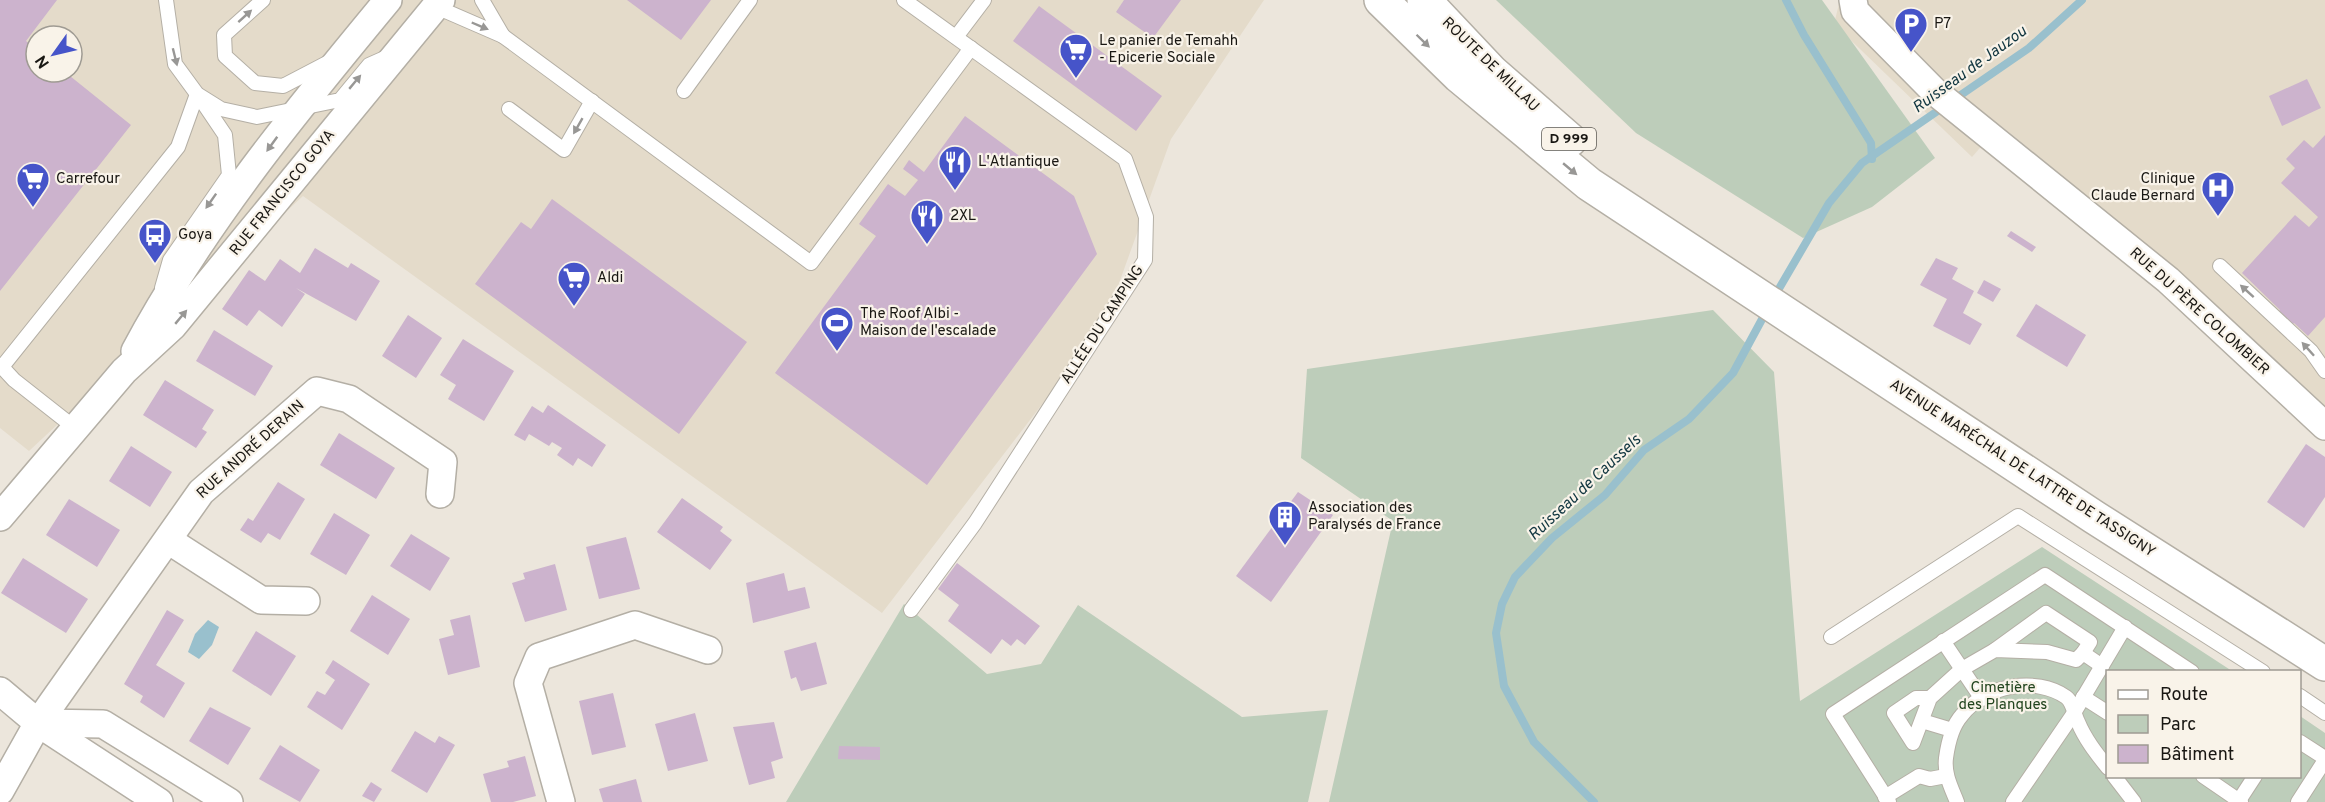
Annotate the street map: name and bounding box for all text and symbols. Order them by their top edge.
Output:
parking icon: P7 [1893,6,1929,53]
one-way arrow [237,9,252,23]
street label: ROUTE DE MILLAU [1437,14,1543,116]
place label: P7 [1934,15,1951,34]
one-way arrow [471,22,489,31]
water label: Ruisseau de Jauzou [1909,22,2031,118]
north arrow [24,24,84,84]
supermarket icon: Le panier de Temahh - Epicerie Sociale [1058,32,1094,79]
place label: Le panier de Temahh - Epicerie Sociale [1099,32,1238,68]
one-way arrow [1415,34,1430,48]
one-way arrow [171,48,181,66]
text: N [32,51,55,72]
one-way arrow [348,75,361,90]
one-way arrow [573,118,583,135]
street label: RUE FRANCISCO GOYA [226,126,340,260]
road number: D 999 [1542,128,1596,150]
one-way arrow [266,135,278,151]
restaurant icon: L'Atlantique [937,144,973,191]
place label: L'Atlantique [978,153,1059,172]
supermarket icon: Carrefour [15,161,51,208]
one-way arrow [1562,162,1578,175]
place label: Carrefour [56,170,120,189]
place label: Clinique Claude Bernard [2091,170,2195,206]
hospital icon: Clinique Claude Bernard [2200,170,2236,217]
one-way arrow [205,193,217,209]
restaurant icon: 2XL [909,198,945,245]
place label: 2XL [950,207,976,226]
bus stop icon: Goya [137,217,173,264]
place label: Goya [178,226,212,245]
street label: RUE DU PÈRE COLOMBIER [2125,243,2274,380]
supermarket icon: Aldi [556,260,592,307]
street label: ALLÉE DU CAMPING [1057,261,1149,388]
place label: Aldi [597,269,623,288]
one-way arrow [2240,285,2255,298]
sports icon: The Roof Albi - Maison de l'escalade [819,305,855,352]
place label: The Roof Albi - Maison de l'escalade [860,305,996,341]
one-way arrow [174,310,187,325]
one-way arrow [2302,342,2315,357]
street label: AVENUE MARÉCHAL DE LATTRE DE TASSIGNY [1885,375,2159,563]
street label: RUE ANDRÉ DERAIN [193,396,309,503]
water label: Ruisseau de Caussels [1524,430,1646,545]
building icon: Association des Paralysés de France [1267,499,1303,546]
place label: Association des Paralysés de France [1308,499,1441,535]
legend [2106,670,2301,778]
park label: Cimetière des Planques [1959,679,2047,715]
text: Route [2160,684,2208,707]
text: Parc [2160,714,2196,737]
text: Bâtiment [2160,744,2234,767]

